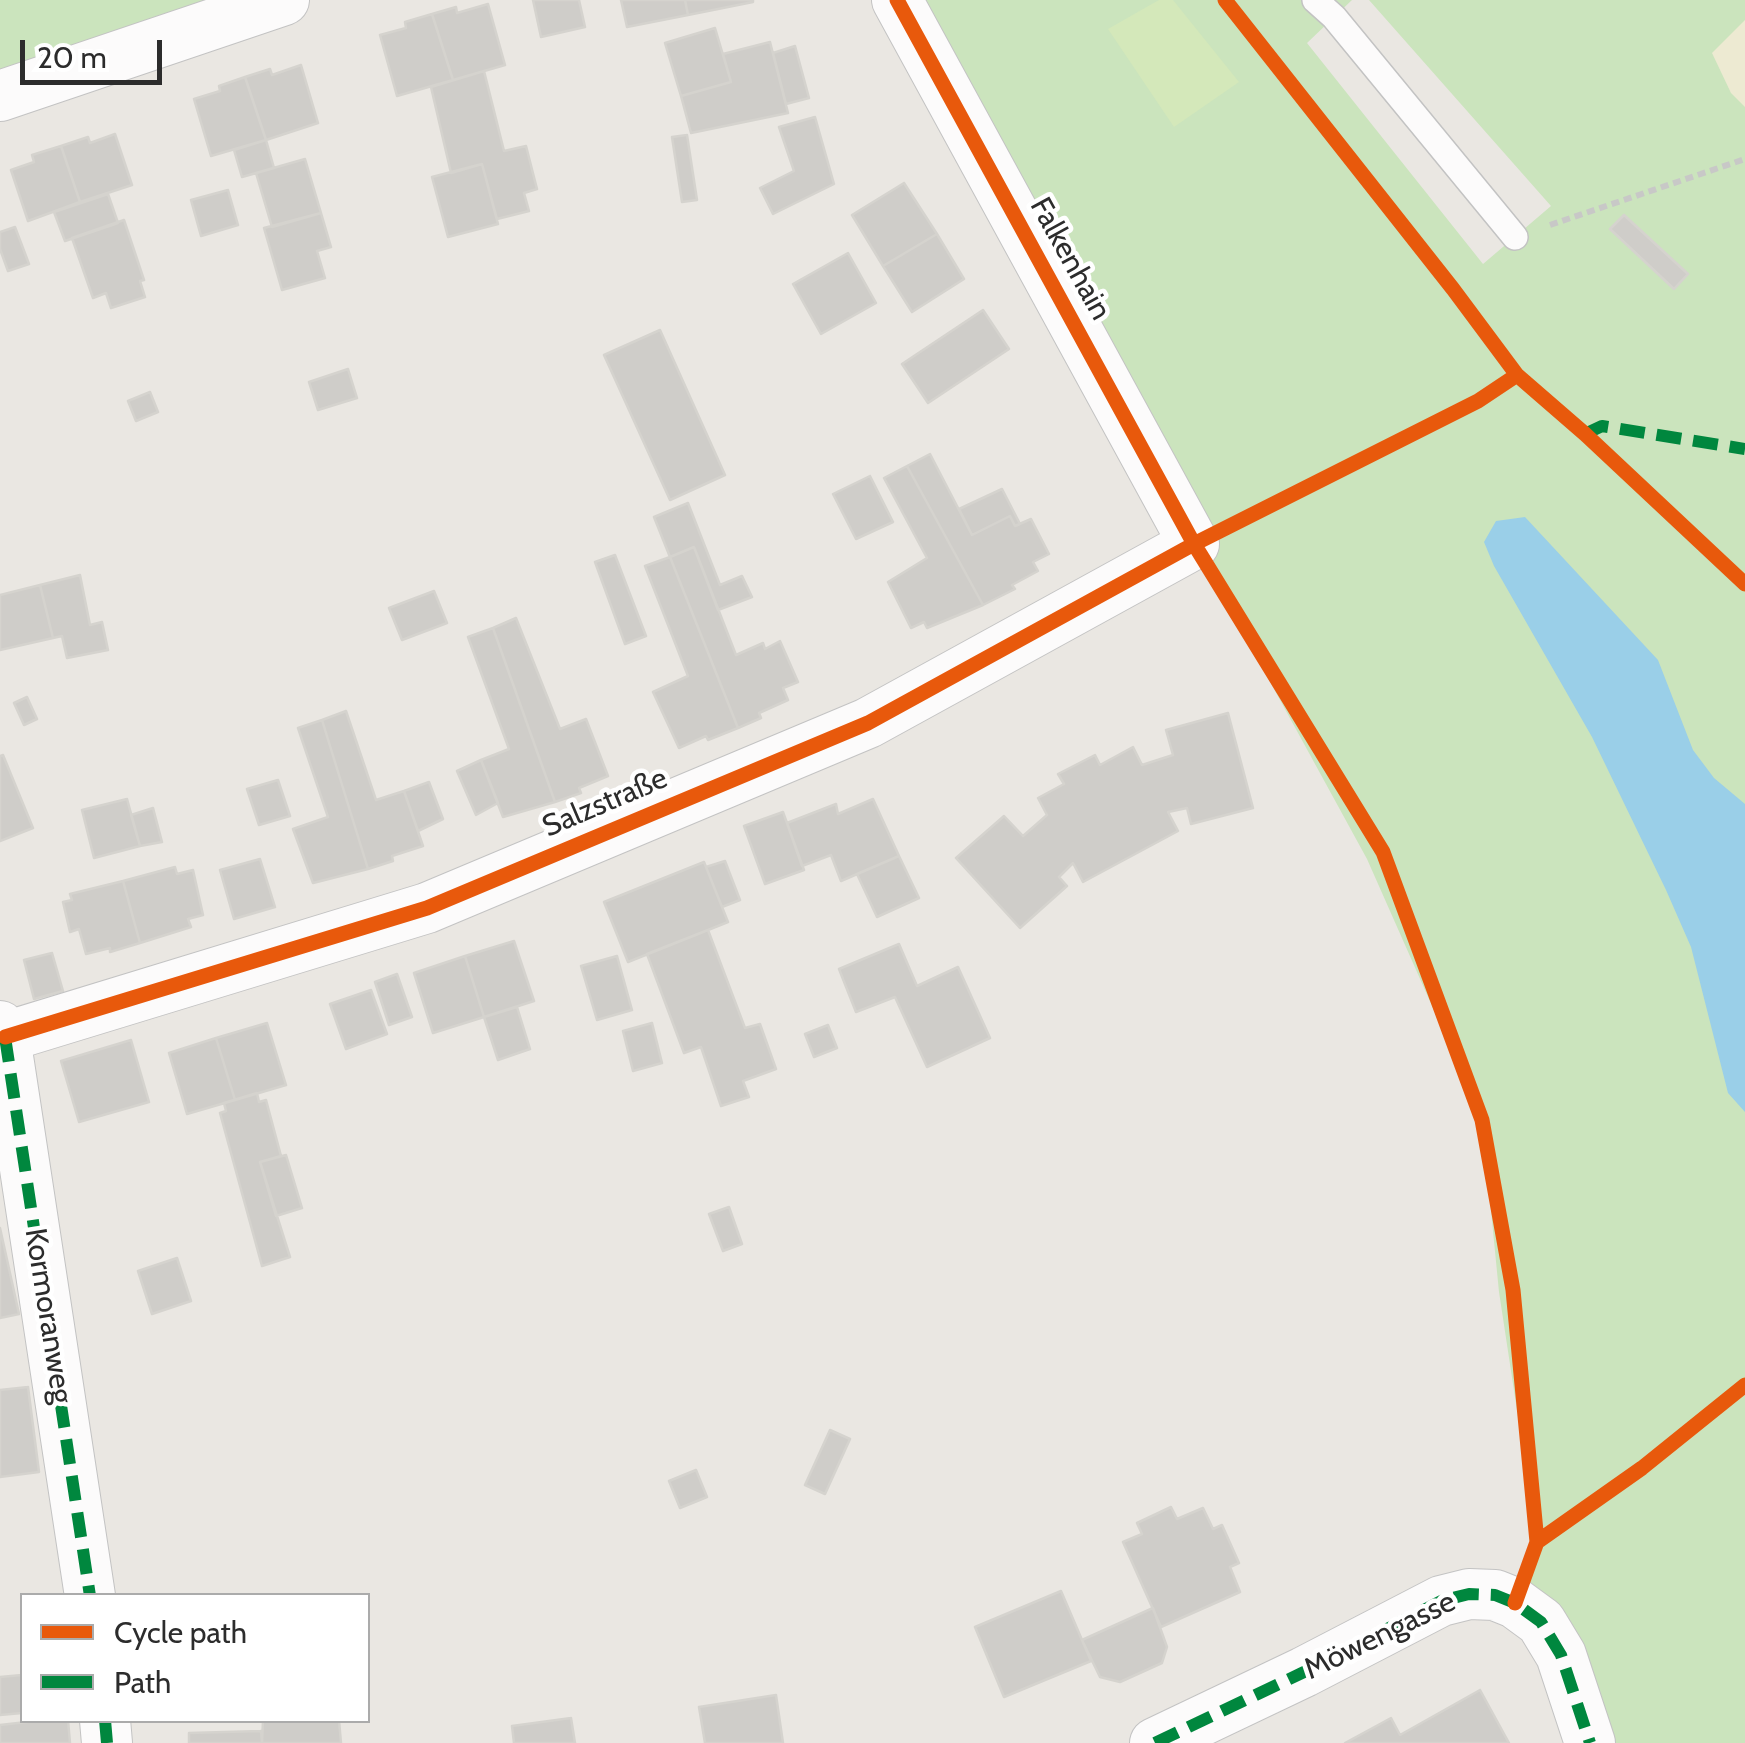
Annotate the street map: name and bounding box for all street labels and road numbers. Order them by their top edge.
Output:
street label: Falkenhain [1022,192,1118,326]
street label: Salzstraße [537,761,673,845]
street label: Kormoranweg [16,1226,80,1406]
street label: Möwengasse [1299,1584,1461,1688]

